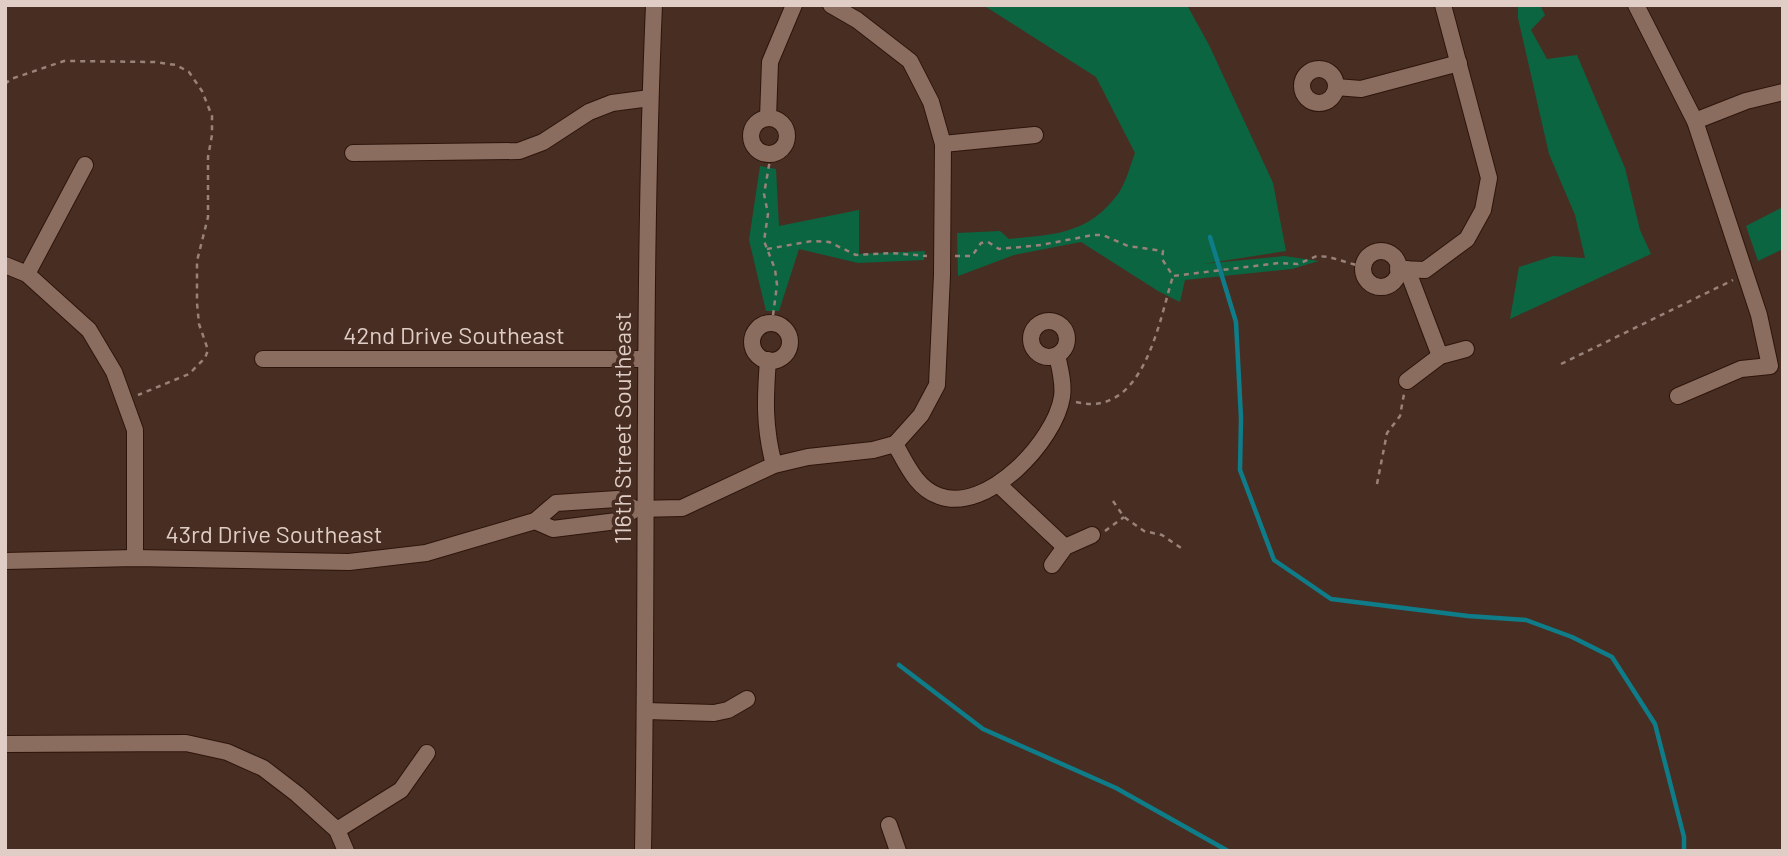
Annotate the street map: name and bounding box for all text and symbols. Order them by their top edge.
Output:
street label: 116th Street Southeast [607,312,636,544]
street label: 42nd Drive Southeast [343,320,565,349]
street label: 43rd Drive Southeast [165,519,383,548]

